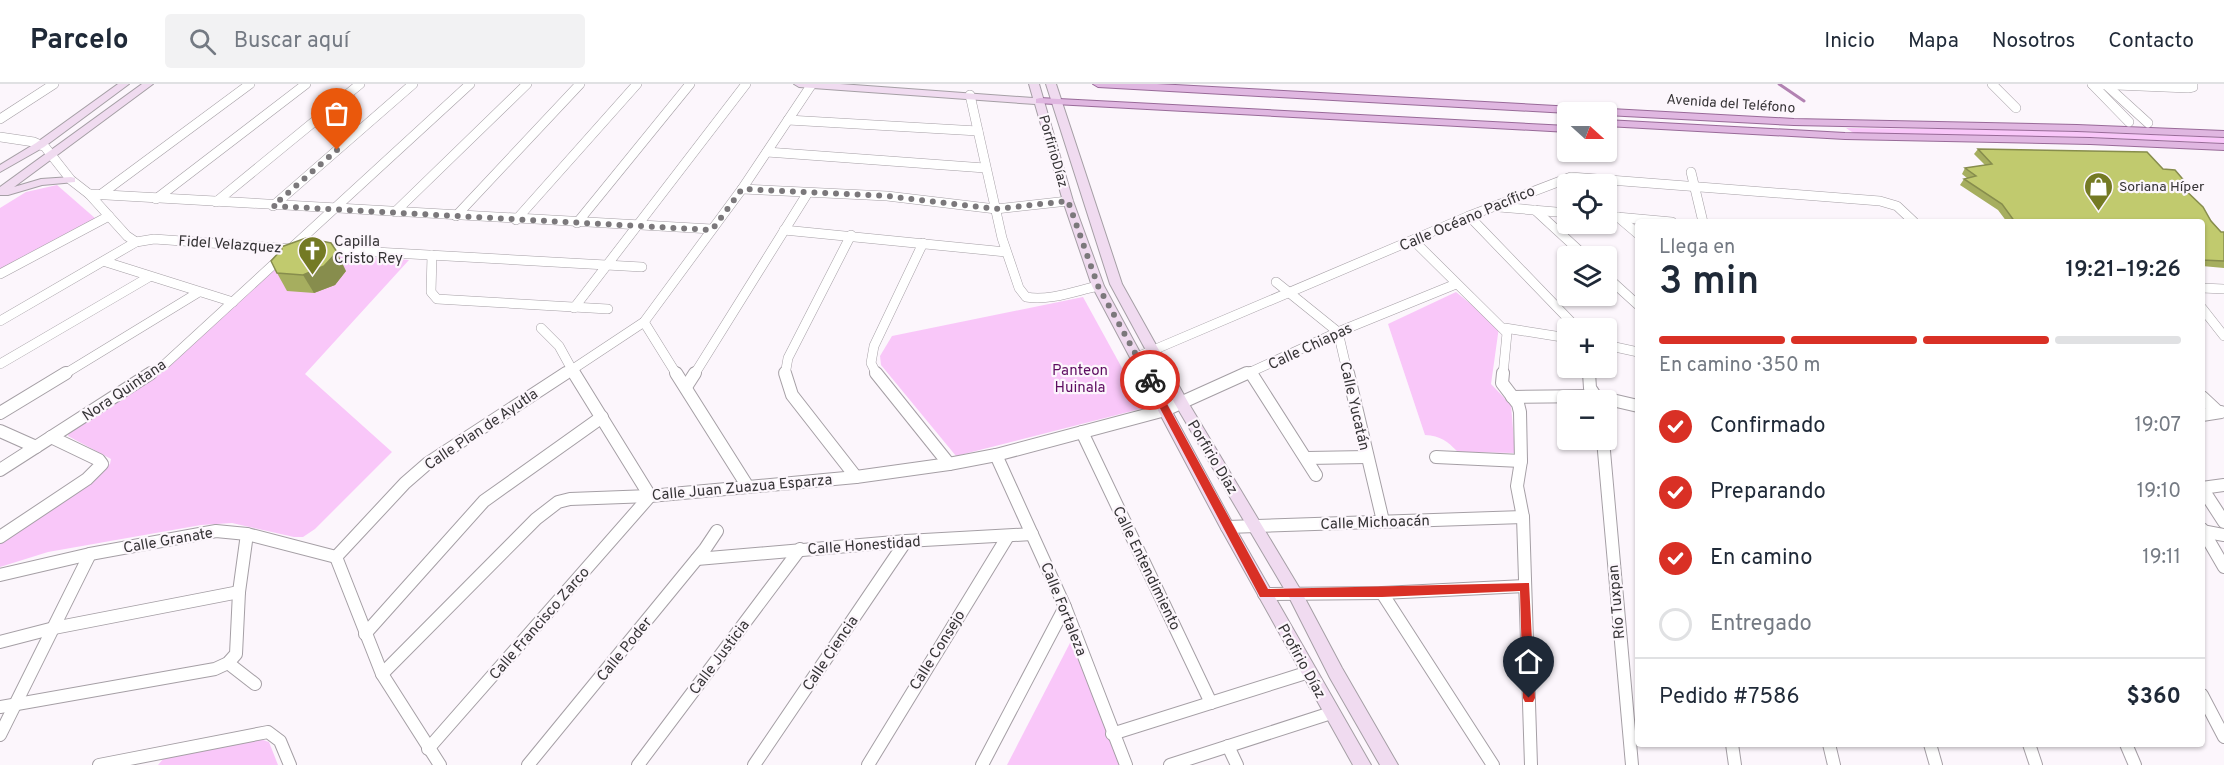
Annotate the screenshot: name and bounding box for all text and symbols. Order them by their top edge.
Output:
search box [165,14,585,68]
text: Parcelo [30,23,129,59]
icon: search [186,25,219,58]
text: Buscar aquí [234,28,349,55]
text: Inicio [1824,28,1875,55]
text: Mapa [1908,28,1959,55]
text: Nosotros [1992,28,2075,55]
text: Contacto [2108,28,2194,55]
pin [311,88,362,150]
street label: Avenida del Teléfono [1666,92,1796,117]
icon: bag [320,97,353,130]
north arrow [1557,102,1617,162]
map controls [1557,102,1617,450]
street label: PorfirioDíaz [1034,113,1071,190]
shop icon: Soriana Híper [2082,170,2114,212]
button: locate [1557,174,1617,234]
place label: Soriana Híper [2119,179,2205,196]
street label: Calle Océano Pacífico [1397,182,1538,257]
street label: Fidel Velazquez [178,232,282,259]
place label: Capilla Cristo Rey [334,233,403,269]
church icon: Capilla Cristo Rey [297,234,329,276]
text: Llega en [1659,235,1735,261]
button: layers [1557,246,1617,306]
text: 19:21–19:26 [2066,257,2181,284]
text: 3 min [1659,259,1759,308]
button: + [1557,318,1617,378]
street label: Calle Chiapas [1266,320,1356,375]
courier [1120,350,1180,410]
text: En camino · 350 m [1659,353,1820,379]
street label: Nora Quintana [79,356,171,426]
street label: Calle Yucatán [1334,360,1373,453]
park label: Panteon Huinala [1052,362,1108,398]
icon: bike [1134,364,1167,397]
street label: Calle Plan de Ayutla [421,385,542,475]
button: − [1557,390,1617,450]
icon: check [1659,410,1692,443]
text: Confirmado [1710,413,1826,440]
text: 19:07 [2134,413,2181,439]
street label: Porfirio Díaz [1182,417,1241,498]
street label: Calle Juan Zuazua Esparza [651,471,833,506]
icon: check [1659,476,1692,509]
text: Preparando [1710,479,1826,506]
text: 19:10 [2137,479,2181,505]
street label: Calle Entendimiento [1107,504,1184,634]
street label: Calle Michoacán [1320,512,1430,535]
street label: Calle Granate [122,524,215,559]
street label: Calle Honestidad [807,533,921,560]
icon: check [1659,542,1692,575]
text: En camino [1710,545,1812,572]
text: 19:11 [2142,545,2181,571]
street label: Calle Fortaleza [1035,560,1090,659]
street label: Calle Francisco Zarco [486,564,594,684]
street label: Río Tuxpan [1605,564,1630,640]
street label: Calle Consejo [906,607,970,694]
text: Entregado [1710,611,1812,638]
street label: Calle Ciencia [799,613,863,695]
street label: Calle Poder [593,614,657,686]
street label: Calle Justicia [686,617,755,699]
street label: Profirio Díaz [1272,621,1329,703]
pin [1503,636,1554,698]
icon: home [1512,645,1545,678]
text: Pedido #7586 [1659,684,1800,711]
text: $360 [2127,684,2181,711]

